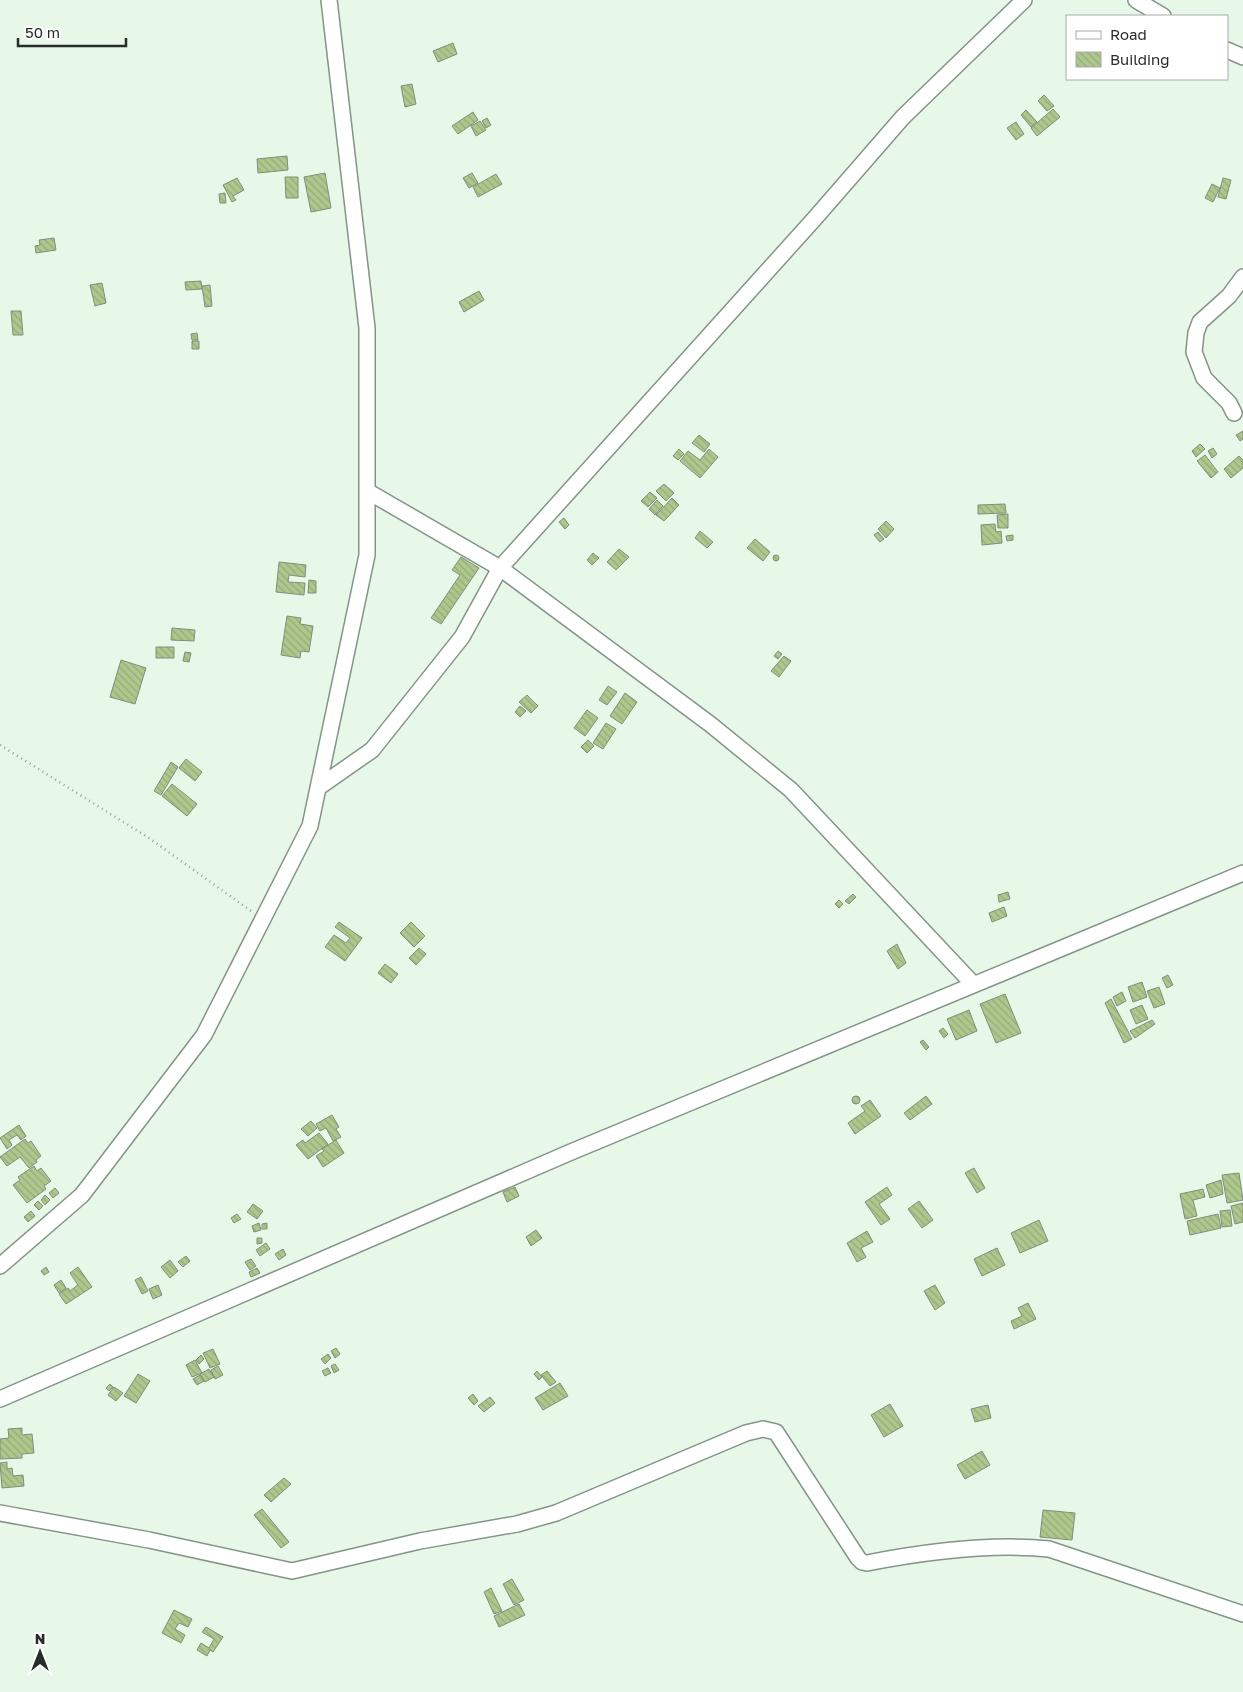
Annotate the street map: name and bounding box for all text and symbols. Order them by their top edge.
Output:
scale bar [18,15,125,47]
legend [1066,15,1228,80]
text: 50 m [25,23,60,41]
text: Road [1110,25,1147,43]
text: Building [1110,50,1170,68]
north arrow [15,1627,65,1677]
text: N [35,1630,45,1647]

